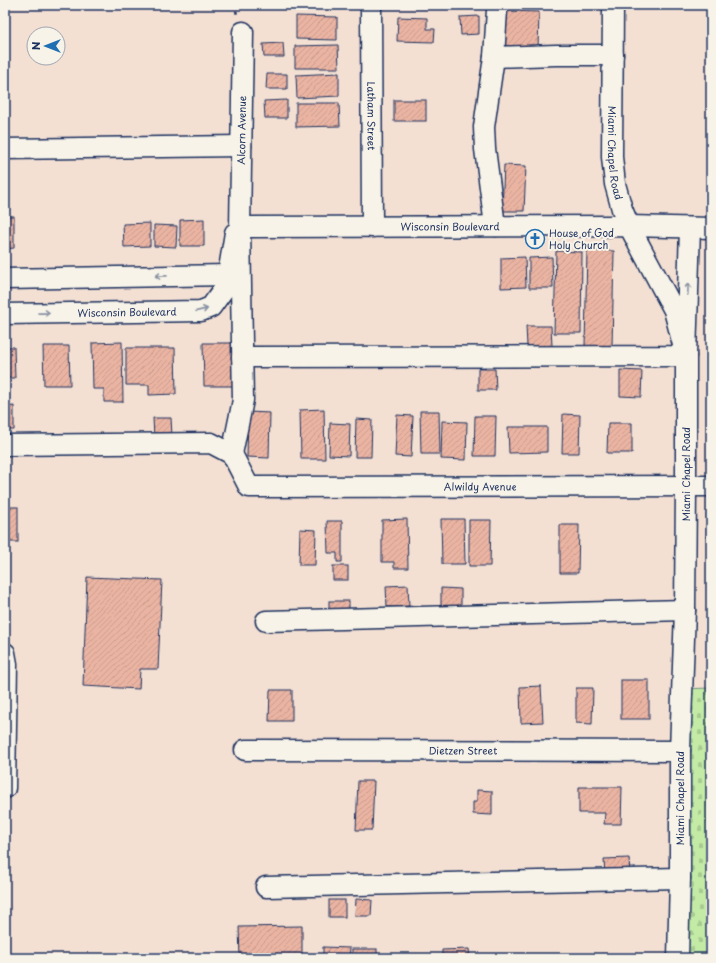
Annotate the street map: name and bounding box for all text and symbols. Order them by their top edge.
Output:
north arrow [26,26,66,66]
text: N [27,41,44,50]
street label: Latham Street [364,82,380,150]
street label: Alcorn Avenue [233,95,249,165]
street label: Miami Chapel Road [605,106,627,202]
street label: Wisconsin Boulevard [400,218,500,234]
place label: House of God Holy Church [549,225,614,253]
church icon: House of God Holy Church [524,228,546,250]
one-way arrow [155,272,168,280]
one-way arrow [684,283,692,296]
street label: Wisconsin Boulevard [77,303,177,320]
one-way arrow [195,305,208,313]
one-way arrow [37,309,50,317]
street label: Miami Chapel Road [678,427,693,521]
street label: Alwildy Avenue [444,478,517,494]
street label: Dietzen Street [429,742,497,758]
street label: Miami Chapel Road [672,751,687,845]

